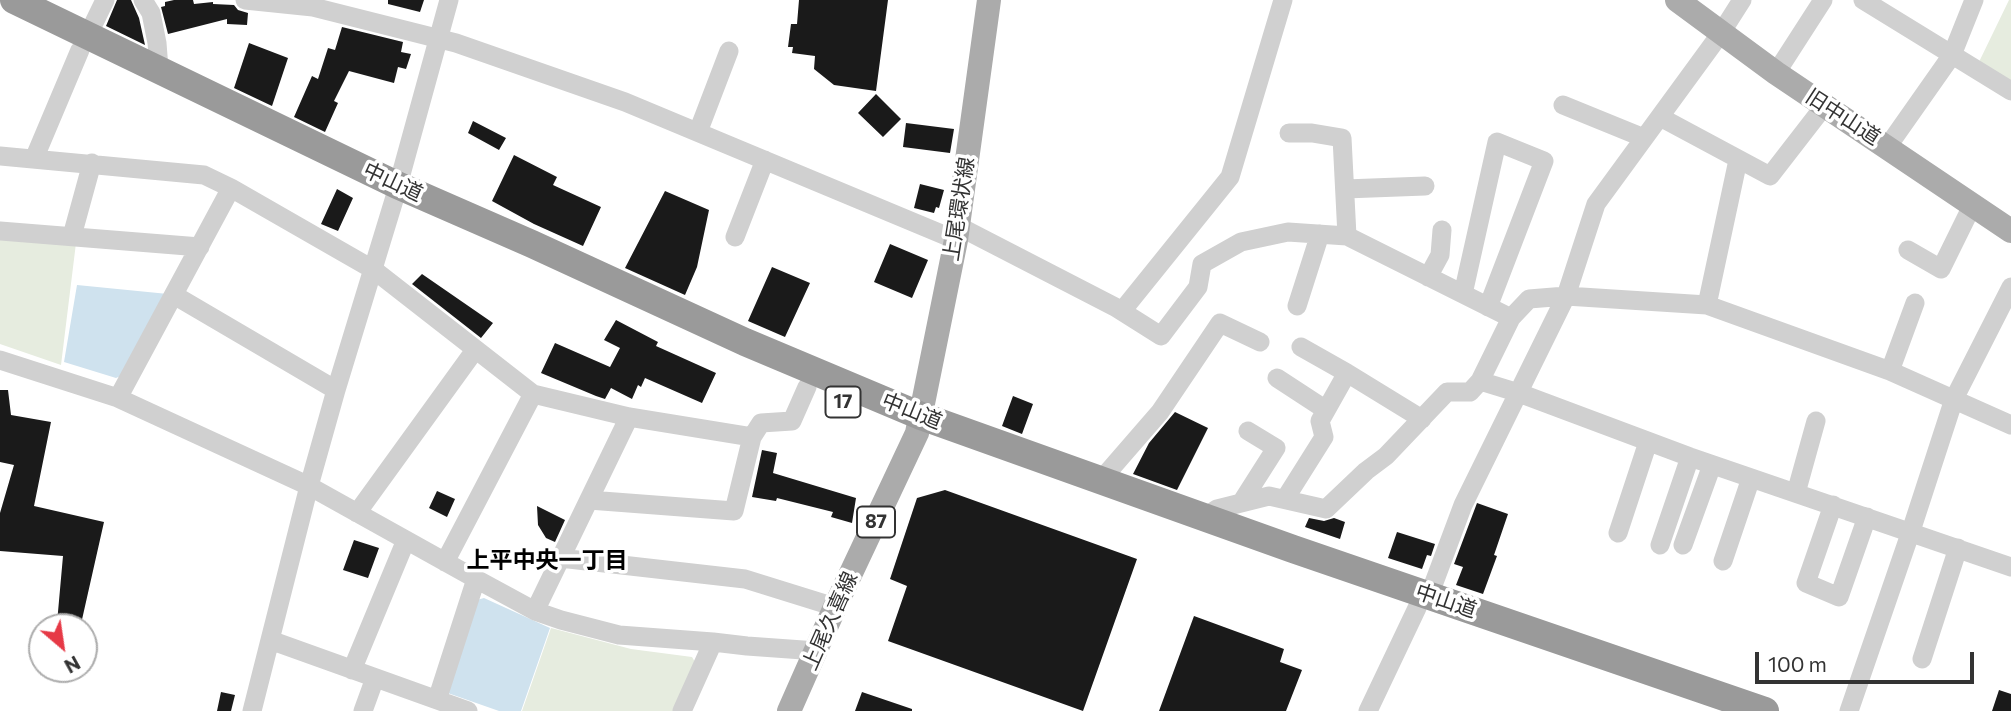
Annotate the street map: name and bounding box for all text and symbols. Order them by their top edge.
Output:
street label: 旧中山道 [1801,84,1885,150]
street label: 上尾環状線 [938,155,980,263]
street label: 中山道 [359,157,427,207]
road number: 17 [826,386,860,418]
street label: 中山道 [878,388,946,434]
road number: 87 [857,506,895,538]
district label: 上平中央一丁目 [467,546,627,574]
street label: 上尾久喜線 [797,568,863,674]
street label: 中山道 [1412,579,1480,623]
north arrow [28,613,98,683]
scale bar [1759,638,1978,682]
text: 100 m [1768,651,1827,676]
text: N [61,652,84,679]

